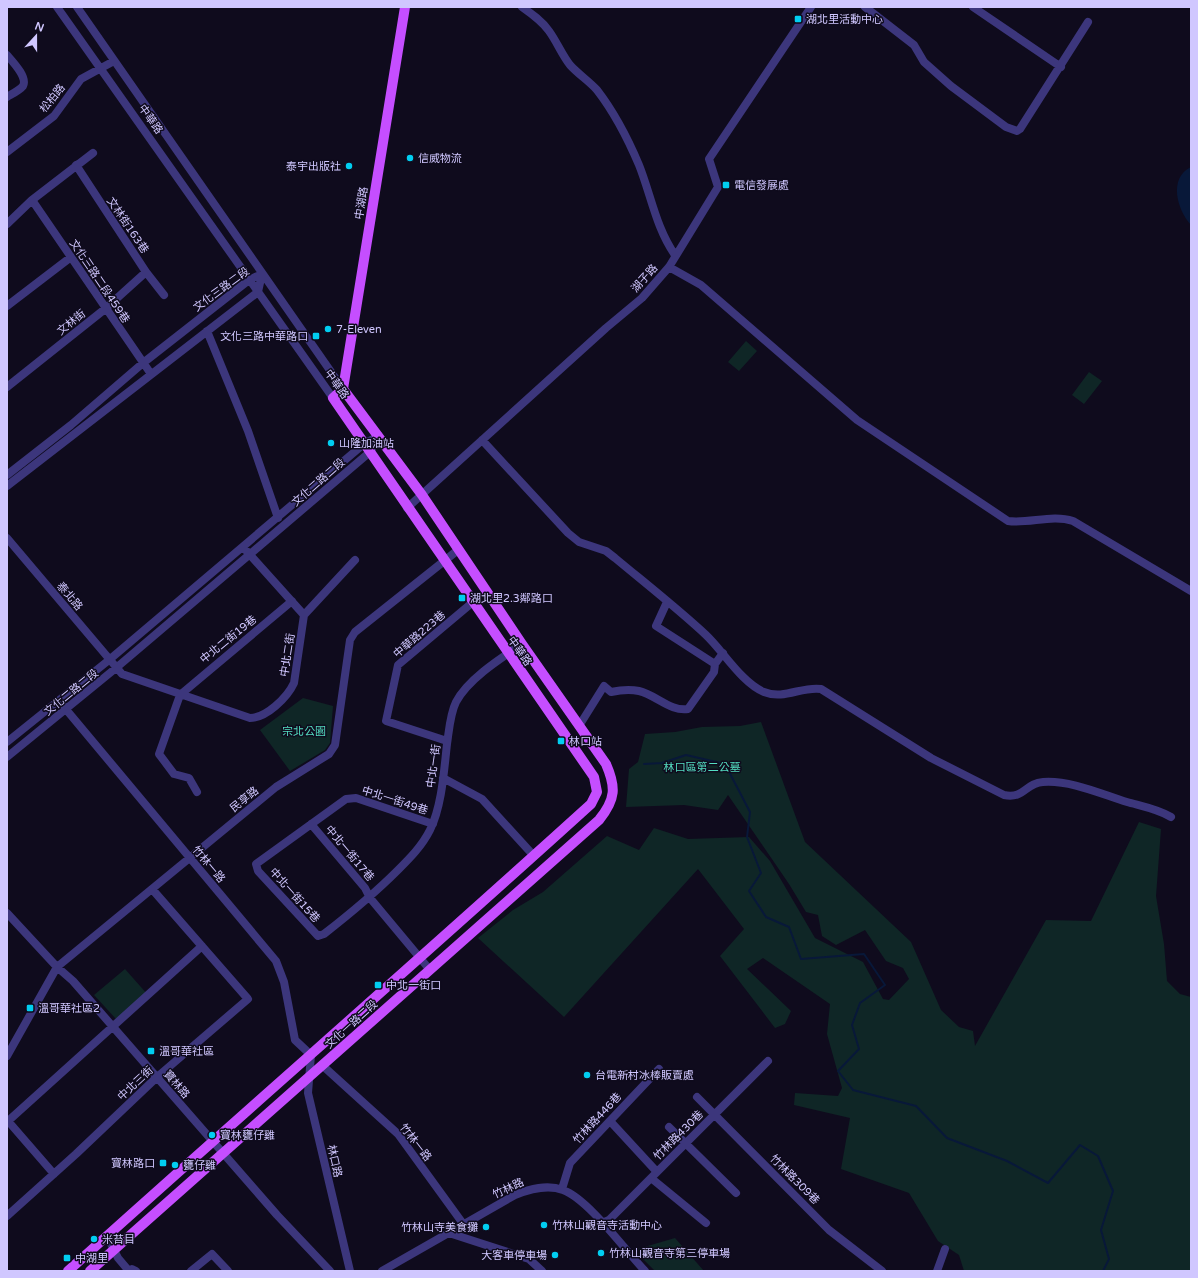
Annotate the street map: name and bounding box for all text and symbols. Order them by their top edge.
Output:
place label: 湖北里活動中心 [806,13,883,26]
marker: 湖北里活動中心 [793,14,803,24]
north arrow [16,16,56,56]
text: N [33,19,46,35]
street label: 松柏路 [37,81,68,115]
street label: 中華路 [136,102,165,137]
place label: 信威物流 [418,152,462,165]
marker: 信威物流 [405,153,415,163]
place label: 泰宇出版社 [286,160,341,173]
marker: 泰宇出版社 [344,161,354,171]
place label: 電信發展處 [734,179,789,192]
marker: 電信發展處 [721,180,731,190]
street label: 中湖路 [352,186,370,220]
street label: 文林街163巷 [104,195,151,256]
street label: 文化三路二段459巷 [67,237,132,325]
street label: 湖子路 [629,262,660,295]
street label: 文化三路二段 [191,265,252,314]
street label: 文林街 [54,307,88,338]
place label: 7-Eleven [336,323,382,336]
marker: 7-Eleven [323,324,333,334]
place label: 文化三路中華路口 [220,330,308,343]
marker: 文化三路中華路口 [311,331,321,341]
street label: 中華路 [322,367,351,402]
place label: 山隆加油站 [339,437,394,450]
marker: 山隆加油站 [326,438,336,448]
street label: 文化二路二段 [289,456,347,509]
street label: 泰北路 [54,580,85,613]
place label: 湖北里2.3鄰路口 [470,592,553,605]
marker: 湖北里2.3鄰路口 [457,593,467,603]
street label: 中華路223巷 [391,608,448,661]
street label: 中北二街19巷 [197,613,259,666]
street label: 中北二街 [278,632,297,678]
street label: 中華路 [505,634,534,669]
street label: 文化二路二段 [42,667,101,718]
park label: 宗北公園 [282,725,326,738]
place label: 林口站 [569,735,602,748]
marker: 林口站 [556,736,566,746]
street label: 中北一街 [424,743,443,789]
park label: 林口區第二公墓 [664,761,741,774]
street label: 民享路 [227,784,261,815]
street label: 中北一街49巷 [360,784,430,817]
street label: 中北一街17巷 [323,823,377,884]
street label: 竹林一路 [189,843,228,885]
street label: 中北一街15巷 [267,865,322,925]
place label: 中北一街口 [386,979,441,992]
marker: 中北一街口 [373,980,383,990]
street label: 文化一路二段 [322,997,380,1051]
place label: 溫哥華社區2 [38,1002,100,1015]
marker: 溫哥華社區2 [25,1003,35,1013]
place label: 溫哥華社區 [159,1045,214,1058]
marker: 溫哥華社區 [146,1046,156,1056]
street label: 中北三街 [115,1064,156,1103]
street label: 寶林路 [161,1068,192,1101]
place label: 台電新村冰棒販賣處 [595,1069,694,1082]
marker: 台電新村冰棒販賣處 [582,1070,592,1080]
street label: 竹林路446巷 [571,1090,624,1146]
street label: 竹林路430巷 [651,1108,706,1163]
street label: 竹林一路 [397,1121,434,1164]
place label: 寶林甕仔雞 [220,1129,275,1142]
marker: 寶林甕仔雞 [207,1130,217,1140]
street label: 林口路 [324,1144,345,1179]
street label: 竹林路309巷 [767,1152,822,1207]
place label: 寶林路口 [111,1157,155,1170]
marker: 寶林路口 [158,1158,168,1168]
place label: 甕仔雞 [183,1159,216,1172]
marker: 甕仔雞 [170,1160,180,1170]
street label: 竹林路 [491,1176,526,1201]
place label: 竹林山觀音寺活動中心 [552,1219,662,1232]
marker: 竹林山觀音寺活動中心 [539,1220,549,1230]
place label: 竹林山寺美食攤 [401,1221,478,1234]
marker: 竹林山寺美食攤 [481,1222,491,1232]
place label: 米苔目 [102,1233,135,1246]
marker: 米苔目 [89,1234,99,1244]
place label: 竹林山觀音寺第三停車場 [609,1247,730,1260]
marker: 竹林山觀音寺第三停車場 [596,1248,606,1258]
place label: 大客車停車場 [481,1249,547,1262]
marker: 大客車停車場 [550,1250,560,1260]
place label: 中湖里 [75,1252,108,1265]
marker: 中湖里 [62,1253,72,1263]

